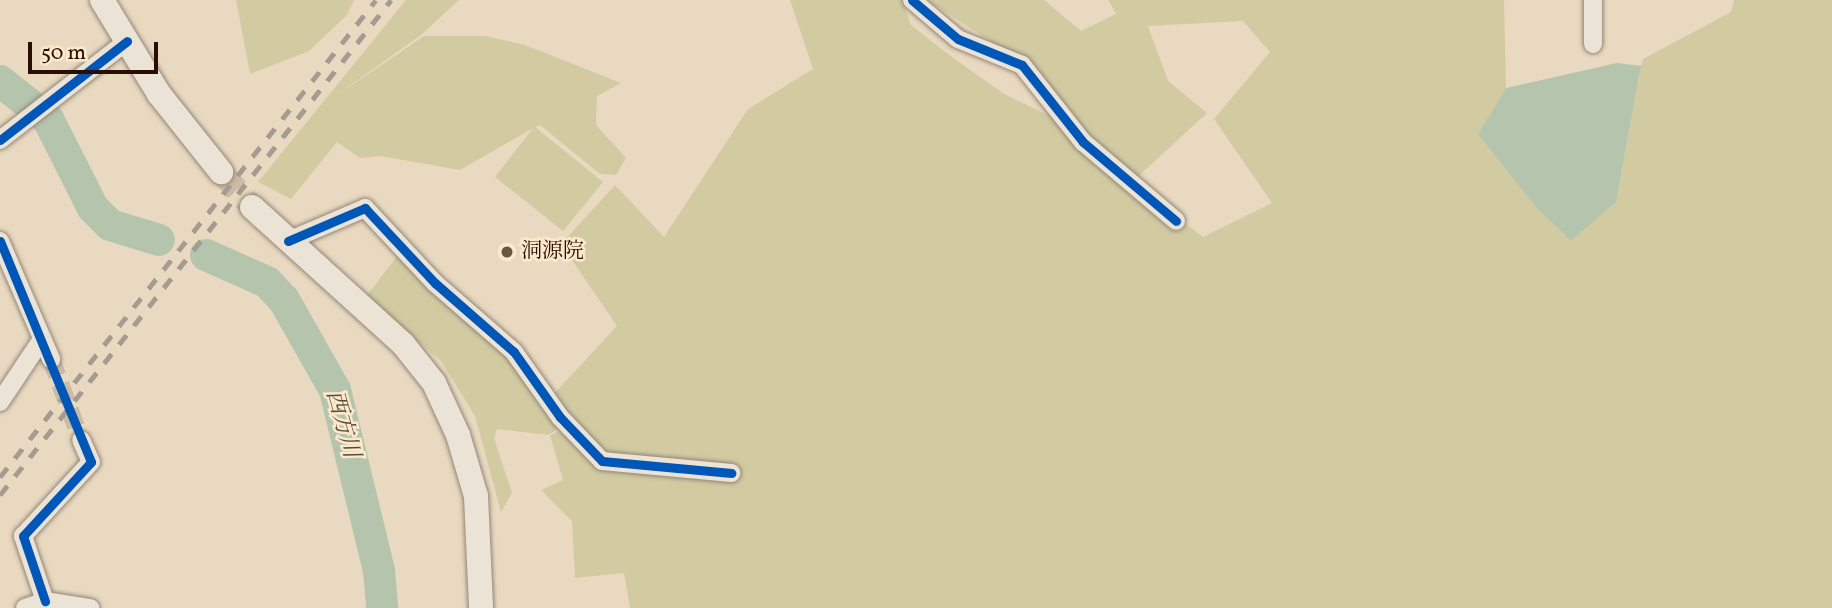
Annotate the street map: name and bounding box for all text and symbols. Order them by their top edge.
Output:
scale bar [32,28,161,72]
text: 50 m [41,39,86,68]
place label: 洞源院 [521,239,584,265]
marker: 洞源院 [499,244,515,260]
water label: 西方川 [319,387,365,461]

